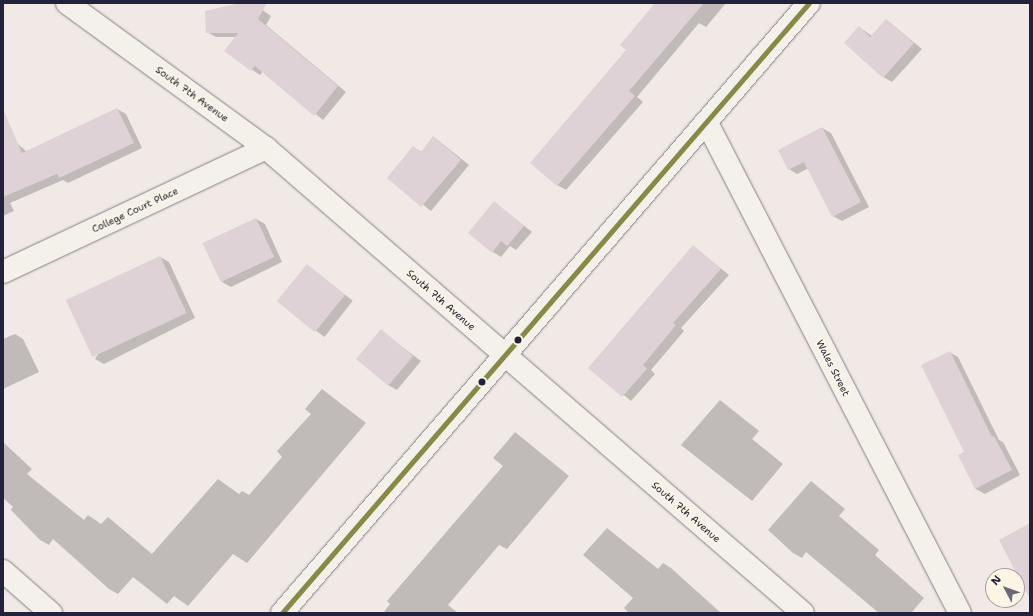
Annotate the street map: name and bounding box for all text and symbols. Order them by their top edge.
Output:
street label: South 7th Avenue [153,64,231,124]
street label: College Court Place [90,185,180,235]
street label: South 7th Avenue [404,267,478,333]
unlabelled marker [513,335,523,345]
street label: Wales Street [814,338,852,398]
unlabelled marker [477,377,487,387]
street label: South 7th Avenue [649,479,723,545]
north arrow [985,568,1025,608]
text: N [988,572,1005,589]

